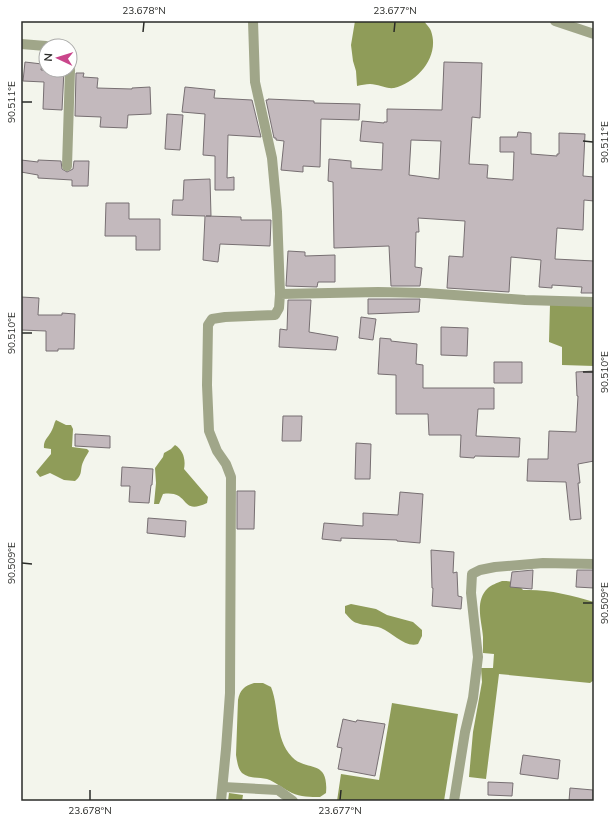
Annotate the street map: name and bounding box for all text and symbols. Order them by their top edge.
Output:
text: 23.678°N [122,4,166,17]
text: 23.677°N [373,4,417,17]
north arrow [38,38,78,78]
text: N [41,53,55,62]
text: 90.511°E [5,81,18,123]
text: 90.511°E [598,121,611,163]
text: 90.510°E [5,312,18,354]
text: 90.510°E [598,351,611,393]
text: 90.509°E [5,542,18,584]
text: 90.509°E [598,582,611,624]
text: 23.678°N [68,804,112,817]
text: 23.677°N [318,804,362,817]

